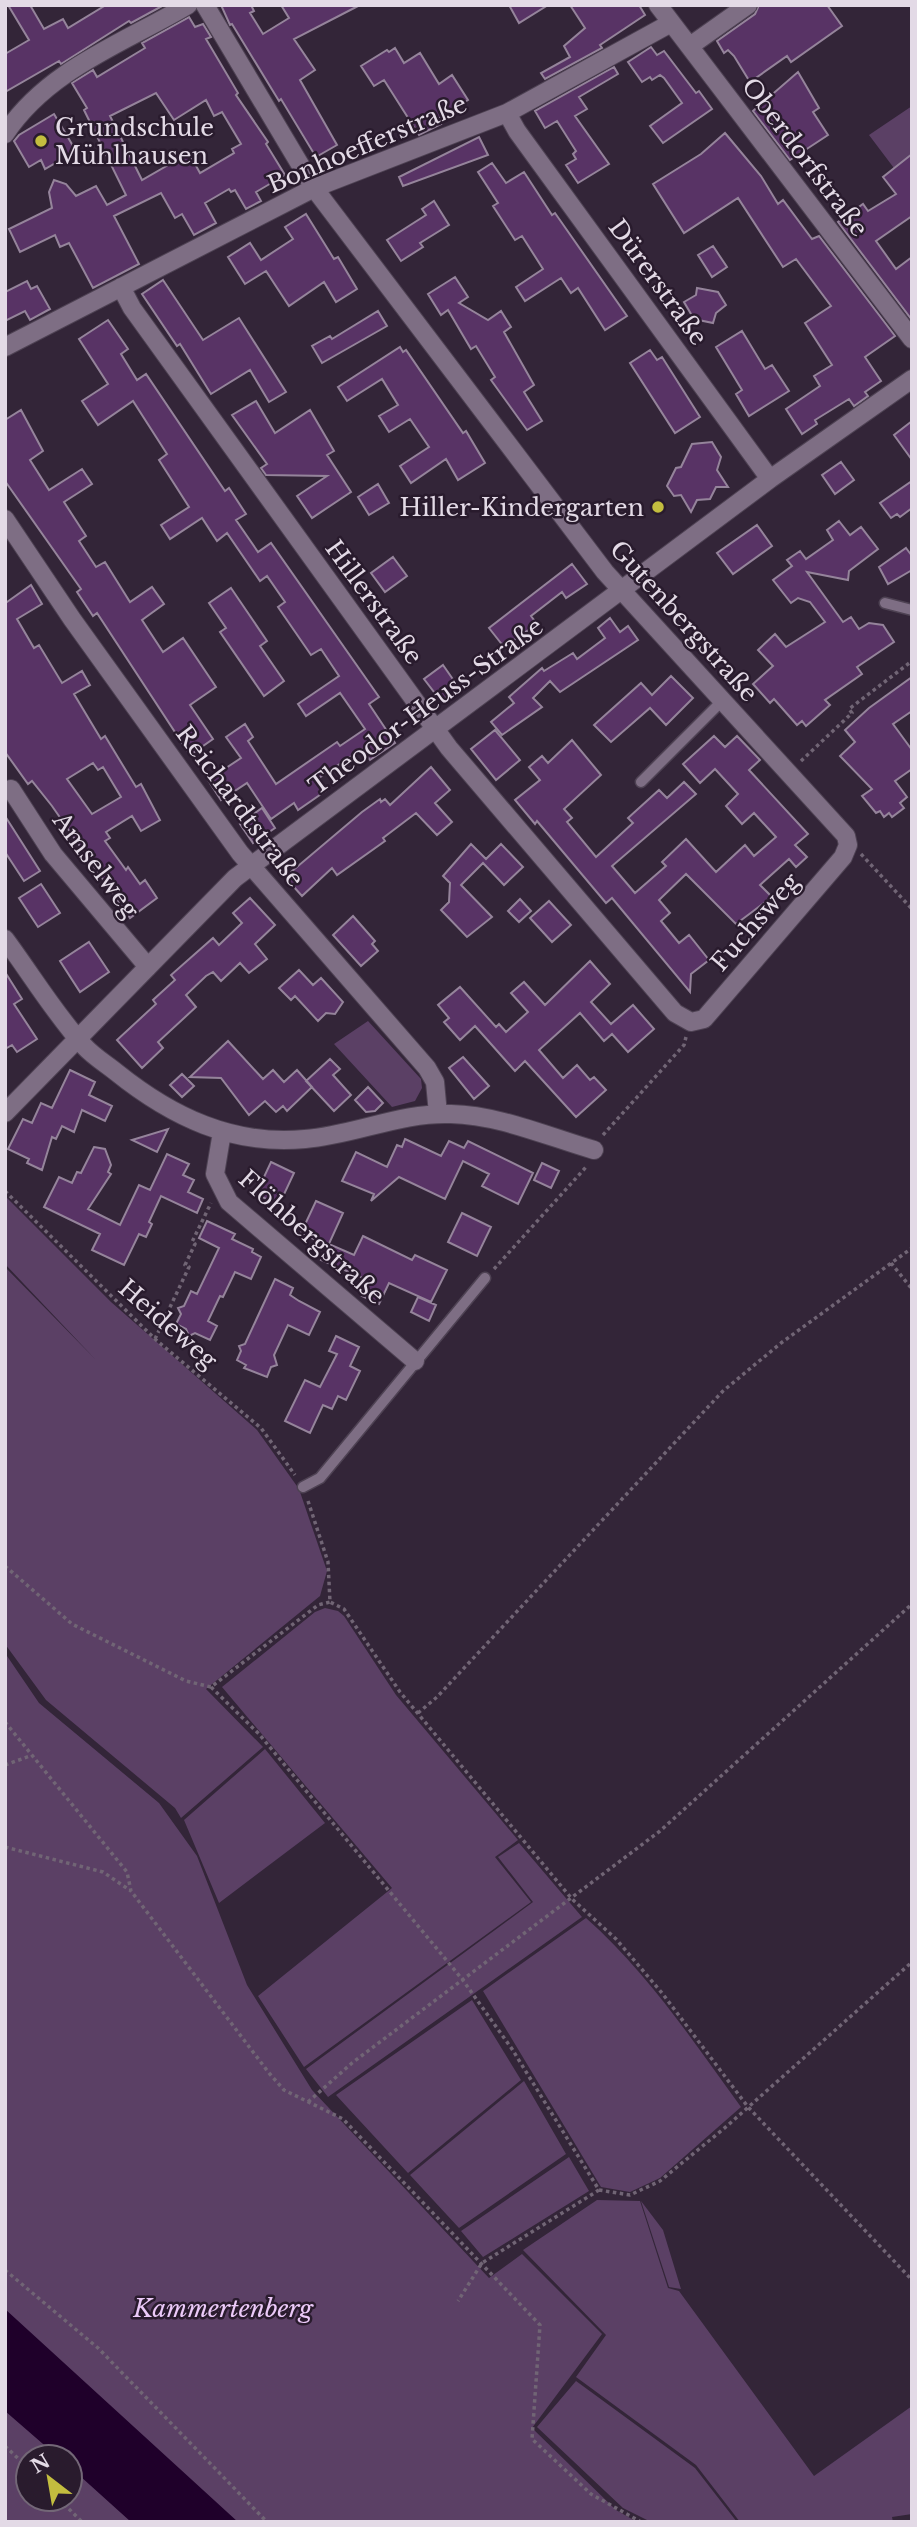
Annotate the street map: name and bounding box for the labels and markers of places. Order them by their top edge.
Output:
place label: Grundschule Mühlhausen [55,113,214,170]
marker: Grundschule Mühlhausen [33,133,49,149]
place label: Hiller-Kindergarten [399,493,644,522]
marker: Hiller-Kindergarten [650,499,666,515]

